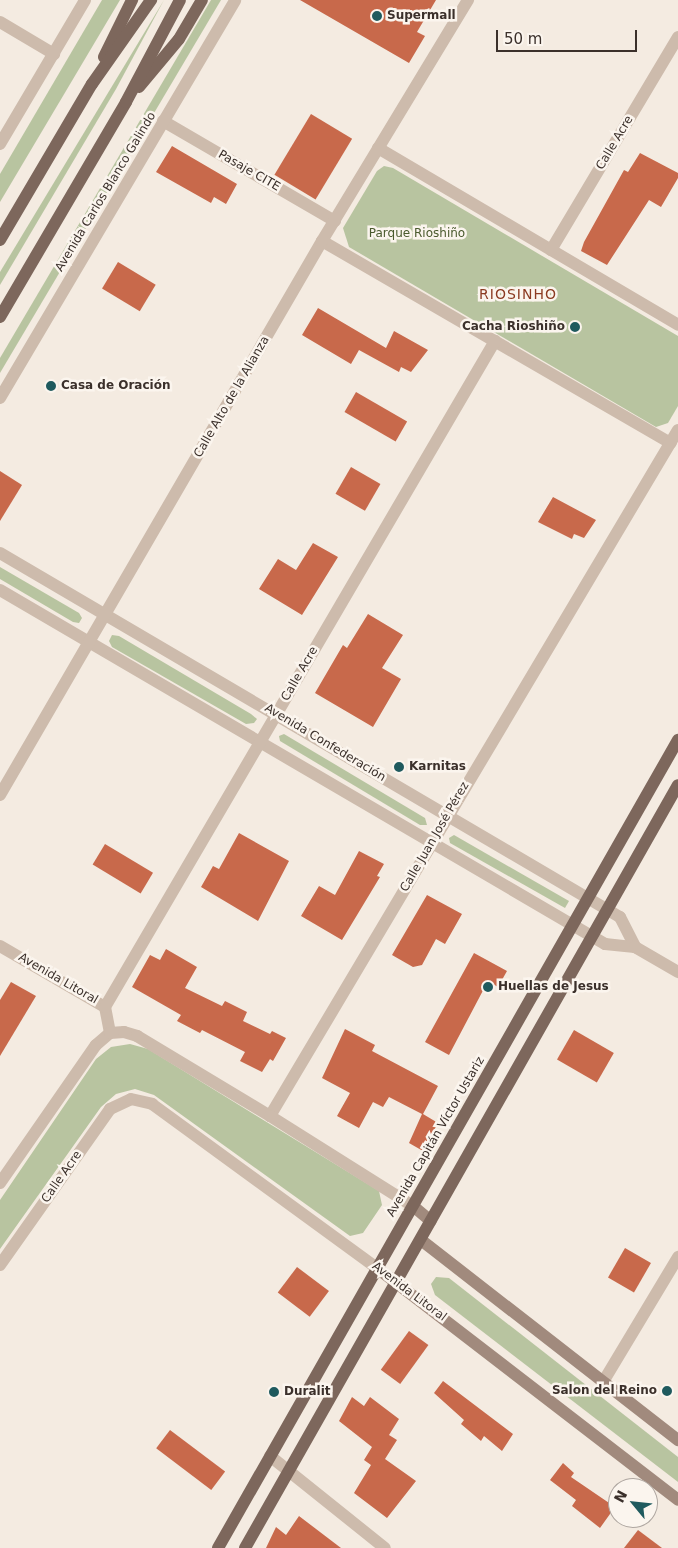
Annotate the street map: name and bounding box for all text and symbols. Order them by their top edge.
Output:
place label: Supermall [387,9,456,23]
marker: Supermall [371,10,383,22]
scale bar [498,20,639,52]
text: 50 m [504,30,542,48]
street label: Avenida Carlos Blanco Galindo [53,110,159,274]
street label: Calle Acre [593,113,637,173]
street label: Pasaje CITE [216,148,282,194]
park label: Parque Rioshiño [369,227,465,241]
district label: RIOSINHO [478,286,558,302]
place label: Cacha Rioshiño [462,320,565,334]
marker: Cacha Rioshiño [569,321,581,333]
street label: Calle Alto de la Alianza [191,334,273,460]
place label: Casa de Oración [61,379,170,393]
marker: Casa de Oración [45,380,57,392]
street label: Calle Acre [279,644,321,704]
street label: Avenida Confederación [262,701,388,785]
place label: Karnitas [409,760,466,774]
marker: Karnitas [393,761,405,773]
street label: Calle Juan José Pérez [398,780,472,894]
street label: Avenida Litoral [16,950,100,1008]
place label: Huellas de Jesus [498,980,609,994]
marker: Huellas de Jesus [482,981,494,993]
street label: Avenida Capitán Víctor Ustariz [384,1054,488,1220]
street label: Calle Acre [39,1148,85,1206]
street label: Avenida Litoral [369,1259,449,1325]
place label: Salon del Reino [552,1384,657,1398]
place label: Duralit [284,1385,330,1399]
marker: Salon del Reino [661,1385,673,1397]
marker: Duralit [268,1386,280,1398]
north arrow [608,1478,658,1528]
text: N [611,1487,630,1505]

